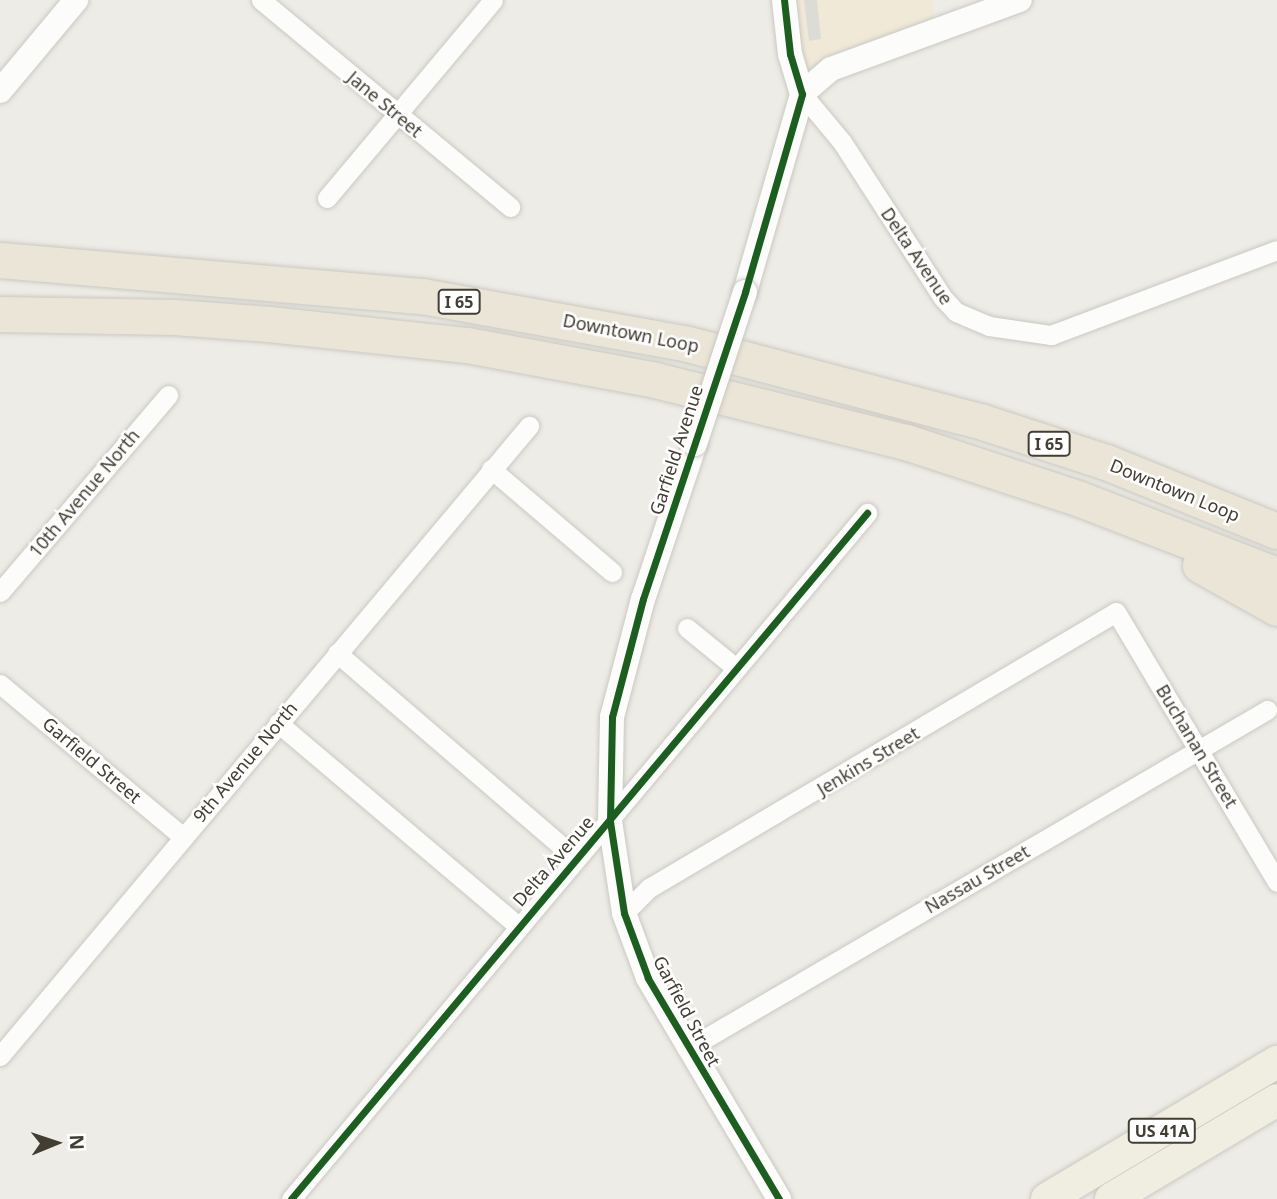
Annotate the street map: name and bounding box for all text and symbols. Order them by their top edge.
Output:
street label: Jane Street [343,66,427,142]
street label: Delta Avenue [877,203,957,309]
road number: I 65 [436,290,482,314]
street label: Downtown Loop [561,309,701,357]
street label: Garfield Avenue [645,382,707,518]
street label: 10th Avenue North [24,425,144,561]
road number: I 65 [1026,432,1072,457]
street label: Downtown Loop [1107,454,1243,526]
street label: Buchanan Street [1152,680,1242,812]
street label: 9th Avenue North [188,698,302,826]
street label: Garfield Street [38,712,146,808]
street label: Jenkins Street [813,722,923,800]
street label: Delta Avenue [508,811,598,911]
street label: Nassau Street [921,840,1033,918]
street label: Garfield Street [649,952,725,1070]
north arrow [21,1108,91,1178]
road number: US 41A [1127,1119,1197,1144]
text: N [64,1134,90,1150]

